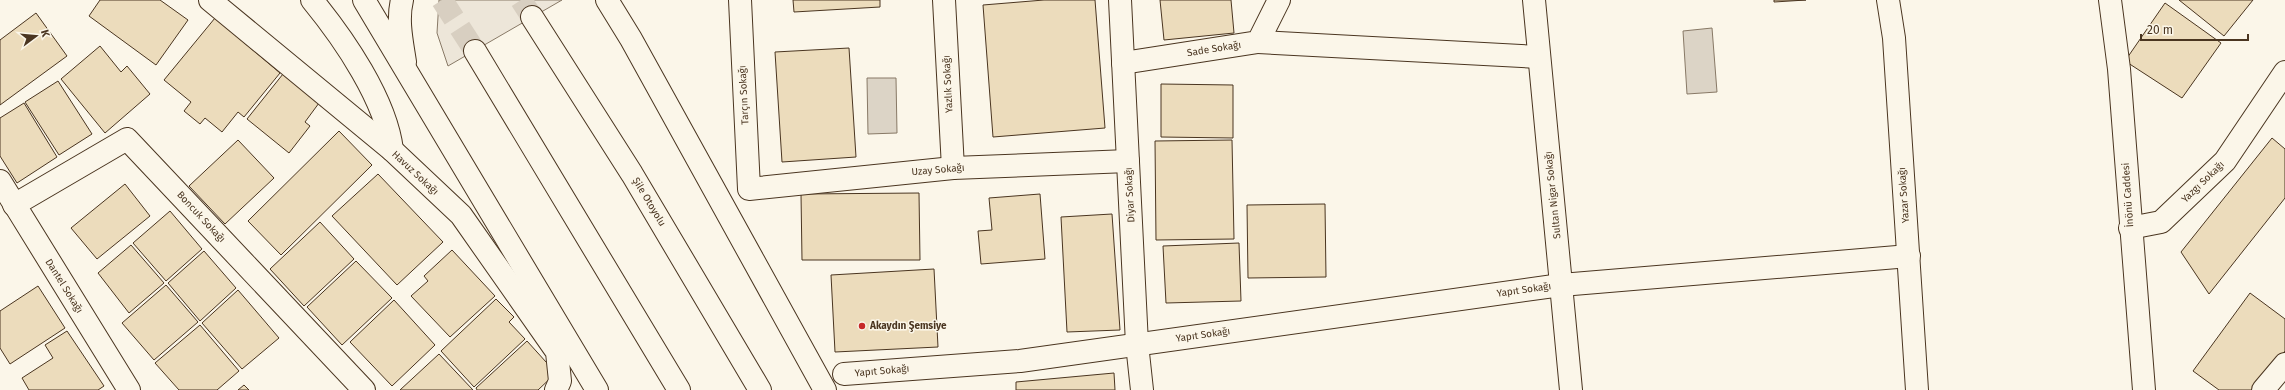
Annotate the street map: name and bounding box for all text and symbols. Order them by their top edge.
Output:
north arrow [16,16,56,56]
scale bar [2141,16,2248,42]
text: 20 m [2147,23,2173,37]
text: K [38,28,53,40]
street label: Sade Sokağı [1186,39,1242,59]
street label: Yazlık Sokağı [940,55,956,113]
street label: Tarçın Sokağı [736,65,752,125]
street label: Havuz Sokağı [389,148,441,198]
street label: Sultan Nigar Sokağı [1542,151,1564,239]
street label: Yazgı Sokağı [2179,159,2227,205]
street label: Uzay Sokağı [911,162,965,178]
street label: İnönü Caddesi [2118,162,2136,228]
street label: Diyar Sokağı [1123,167,1137,223]
street label: Yazar Sokağı [1896,167,1912,223]
street label: Şile Otoyolu [630,175,668,229]
street label: Boncuk Sokağı [174,189,228,245]
street label: Dantel Sokağı [43,257,85,315]
street label: Yapıt Sokağı [1496,280,1552,300]
place label: Akaydın Şemsiye [869,320,947,332]
marker: Akaydın Şemsiye [857,321,867,331]
street label: Yapıt Sokağı [1175,325,1231,345]
street label: Yapıt Sokağı [854,363,910,379]

